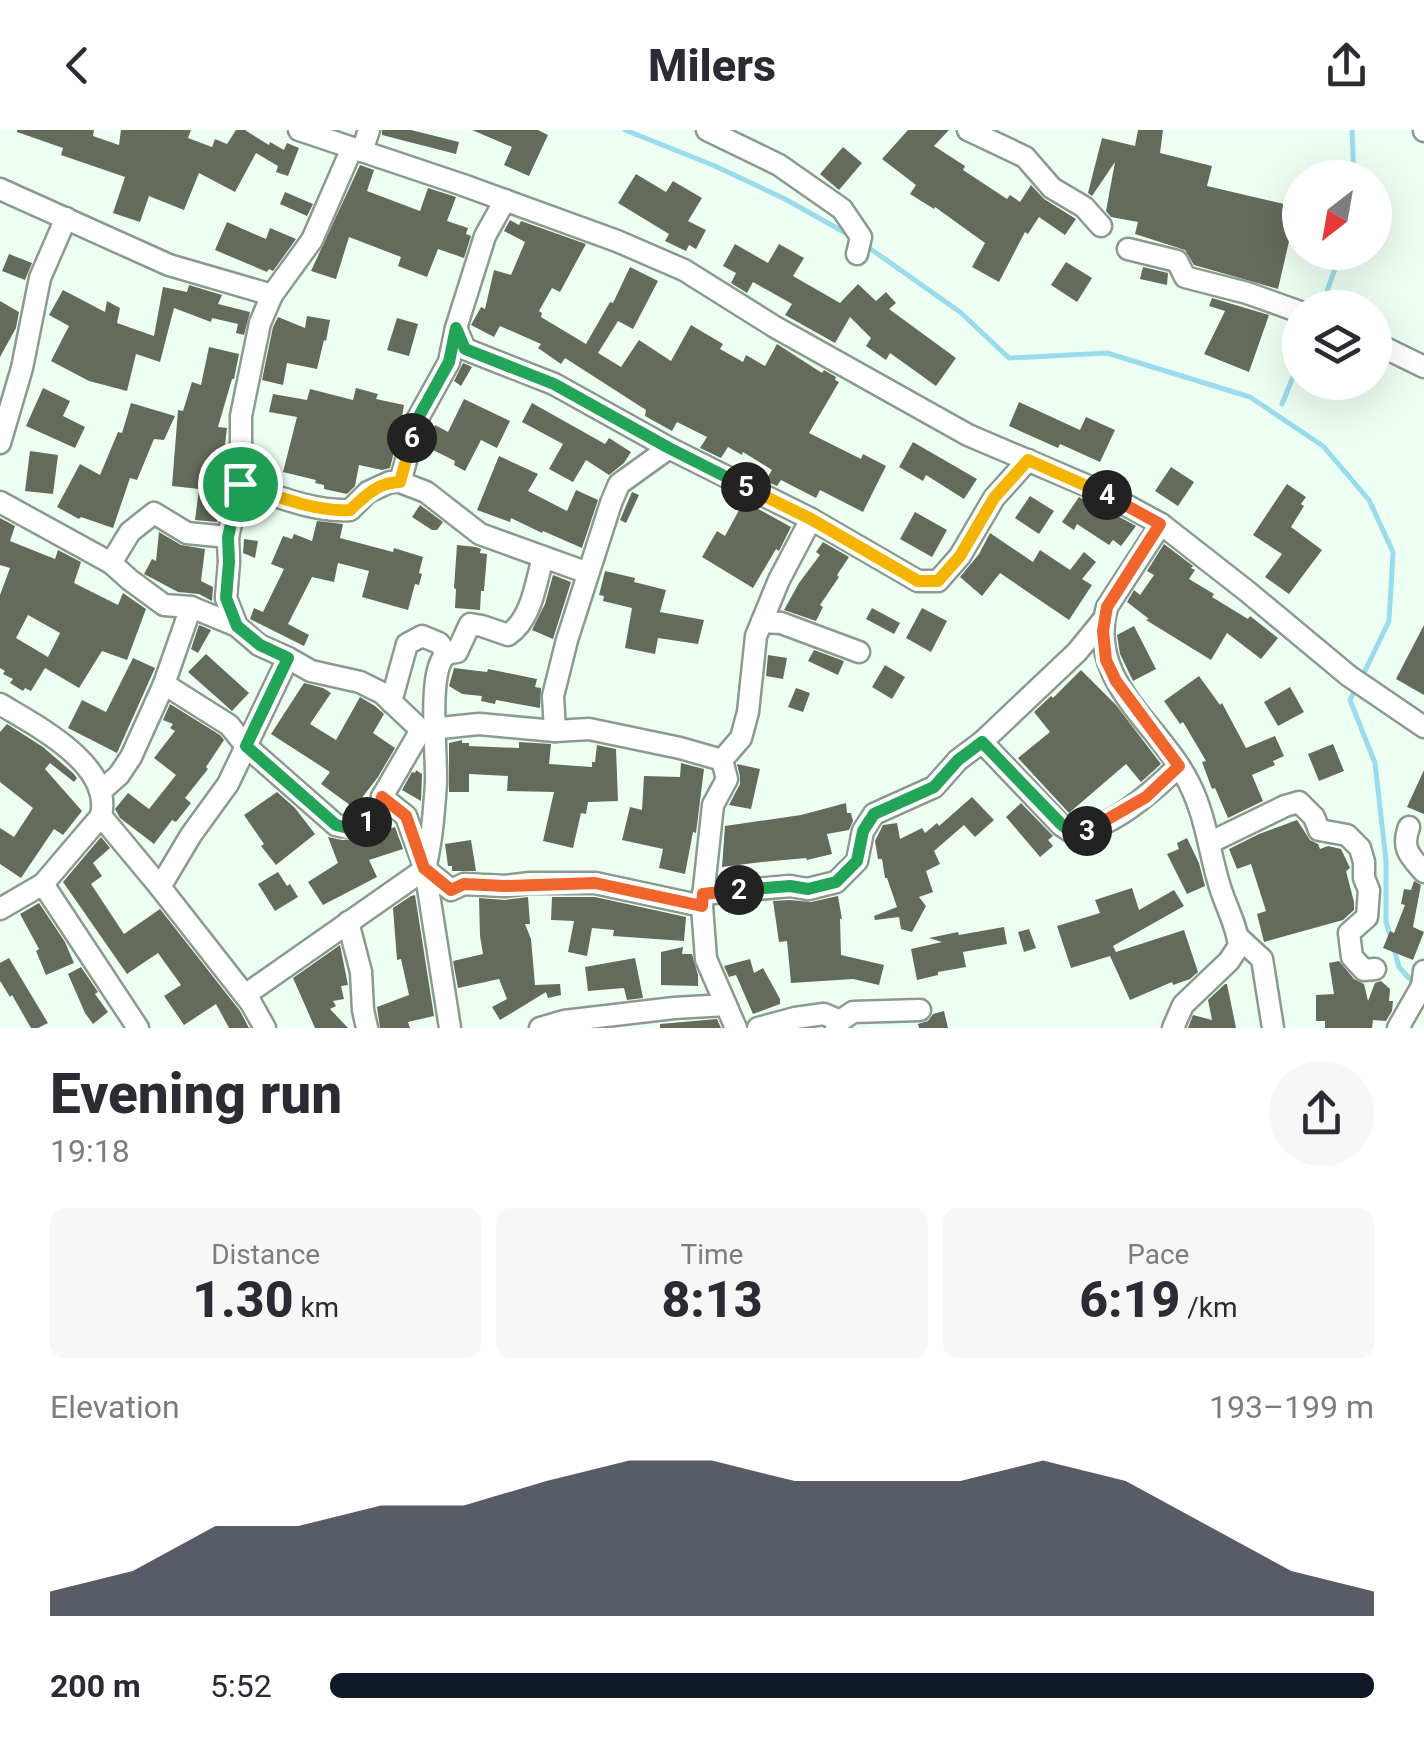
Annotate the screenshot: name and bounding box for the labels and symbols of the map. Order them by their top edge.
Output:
north arrow [1282,160,1392,270]
pin: 6 [387,413,437,463]
pin [198,442,283,527]
pin: 5 [721,462,771,512]
pin: 4 [1082,470,1132,520]
pin: 1 [342,797,392,847]
pin: 3 [1062,806,1112,856]
pin: 2 [714,865,764,915]

